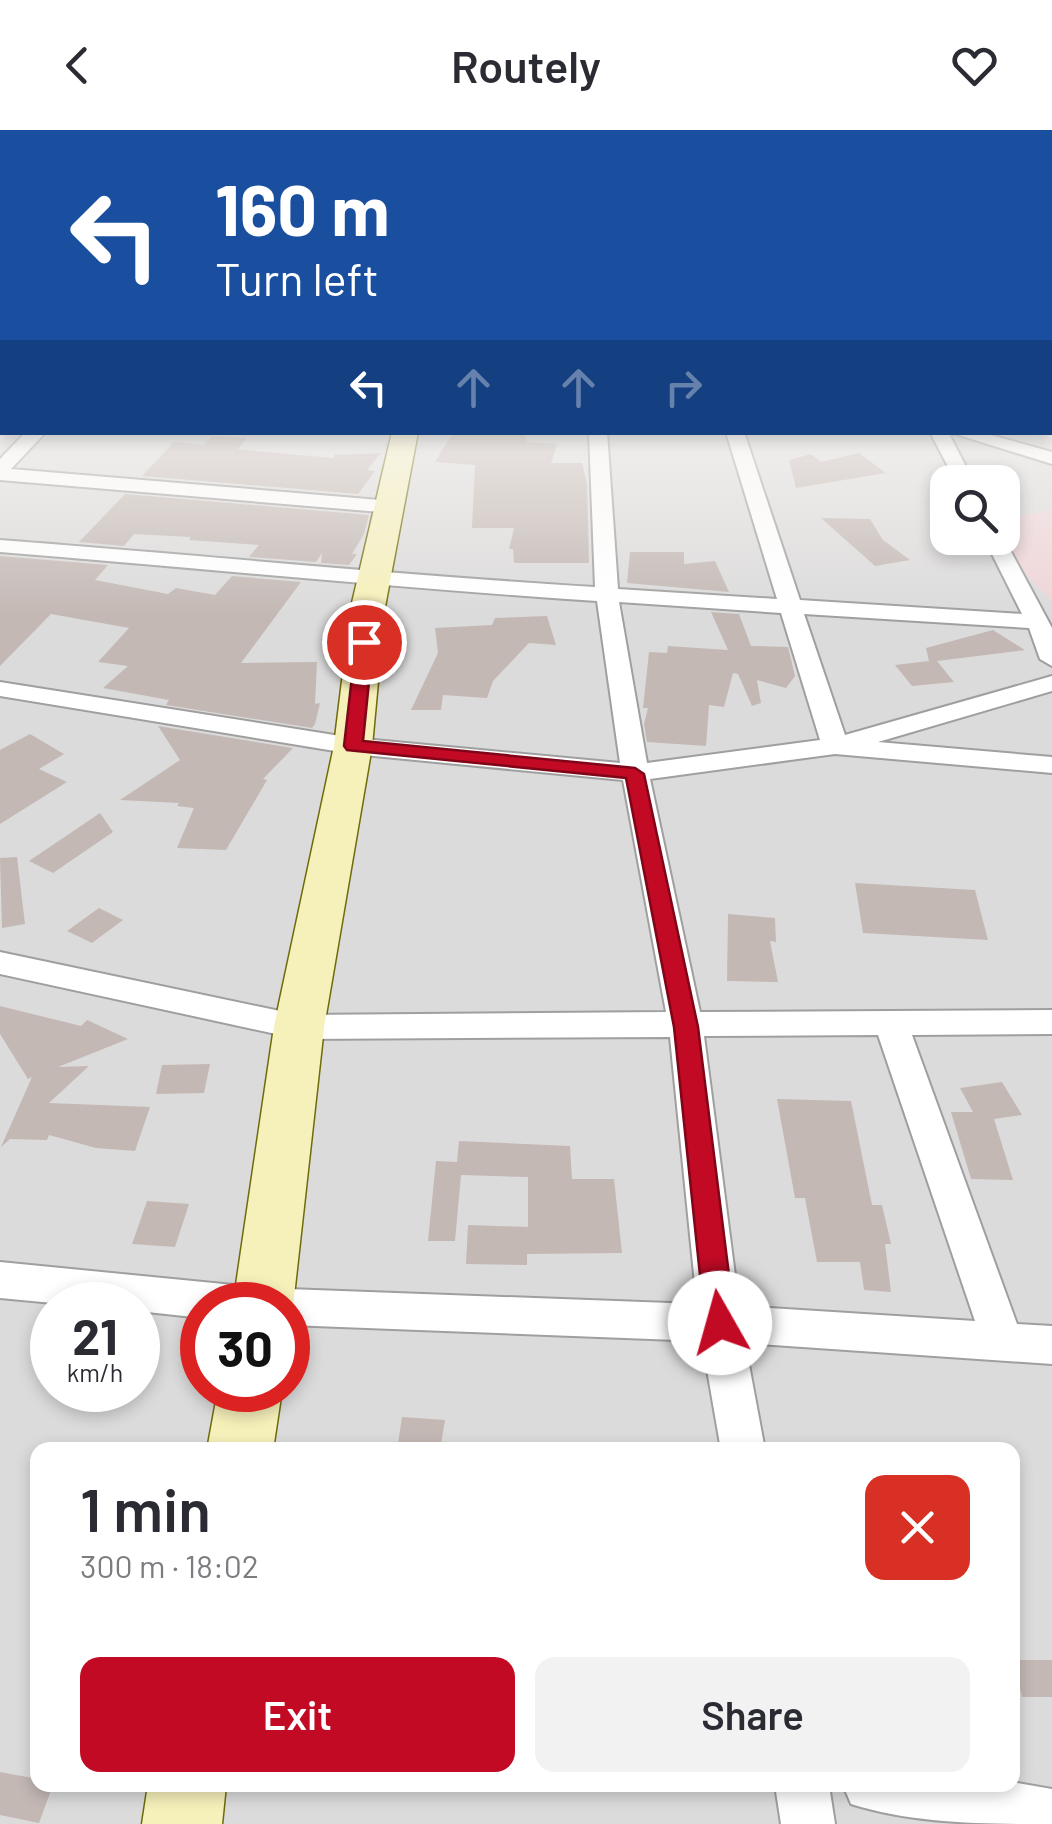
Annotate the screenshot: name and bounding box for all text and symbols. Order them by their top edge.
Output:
icon: back [50,38,105,93]
text: Routely [451,38,601,92]
icon: heart [947,38,1002,93]
text: 160 m [215,166,390,250]
icon: left [50,170,180,300]
text: Turn left [215,251,379,305]
icon: left [341,360,396,415]
icon: ahead [446,360,501,415]
icon: ahead [551,360,606,415]
icon: right [656,360,711,415]
map controls [930,465,1020,555]
button: search [930,465,1020,555]
pin [322,600,407,685]
icon: arrive [337,615,392,670]
position arrow [668,1271,772,1375]
speed limit sign: 30 [180,1282,310,1412]
text: 21 [72,1305,118,1365]
text: km/h [67,1357,123,1387]
text: 1 min [80,1472,211,1544]
button: close [865,1475,970,1580]
text: 300 m · 18:02 [80,1546,259,1584]
button: Exit [80,1657,515,1772]
button: Share [535,1657,970,1772]

